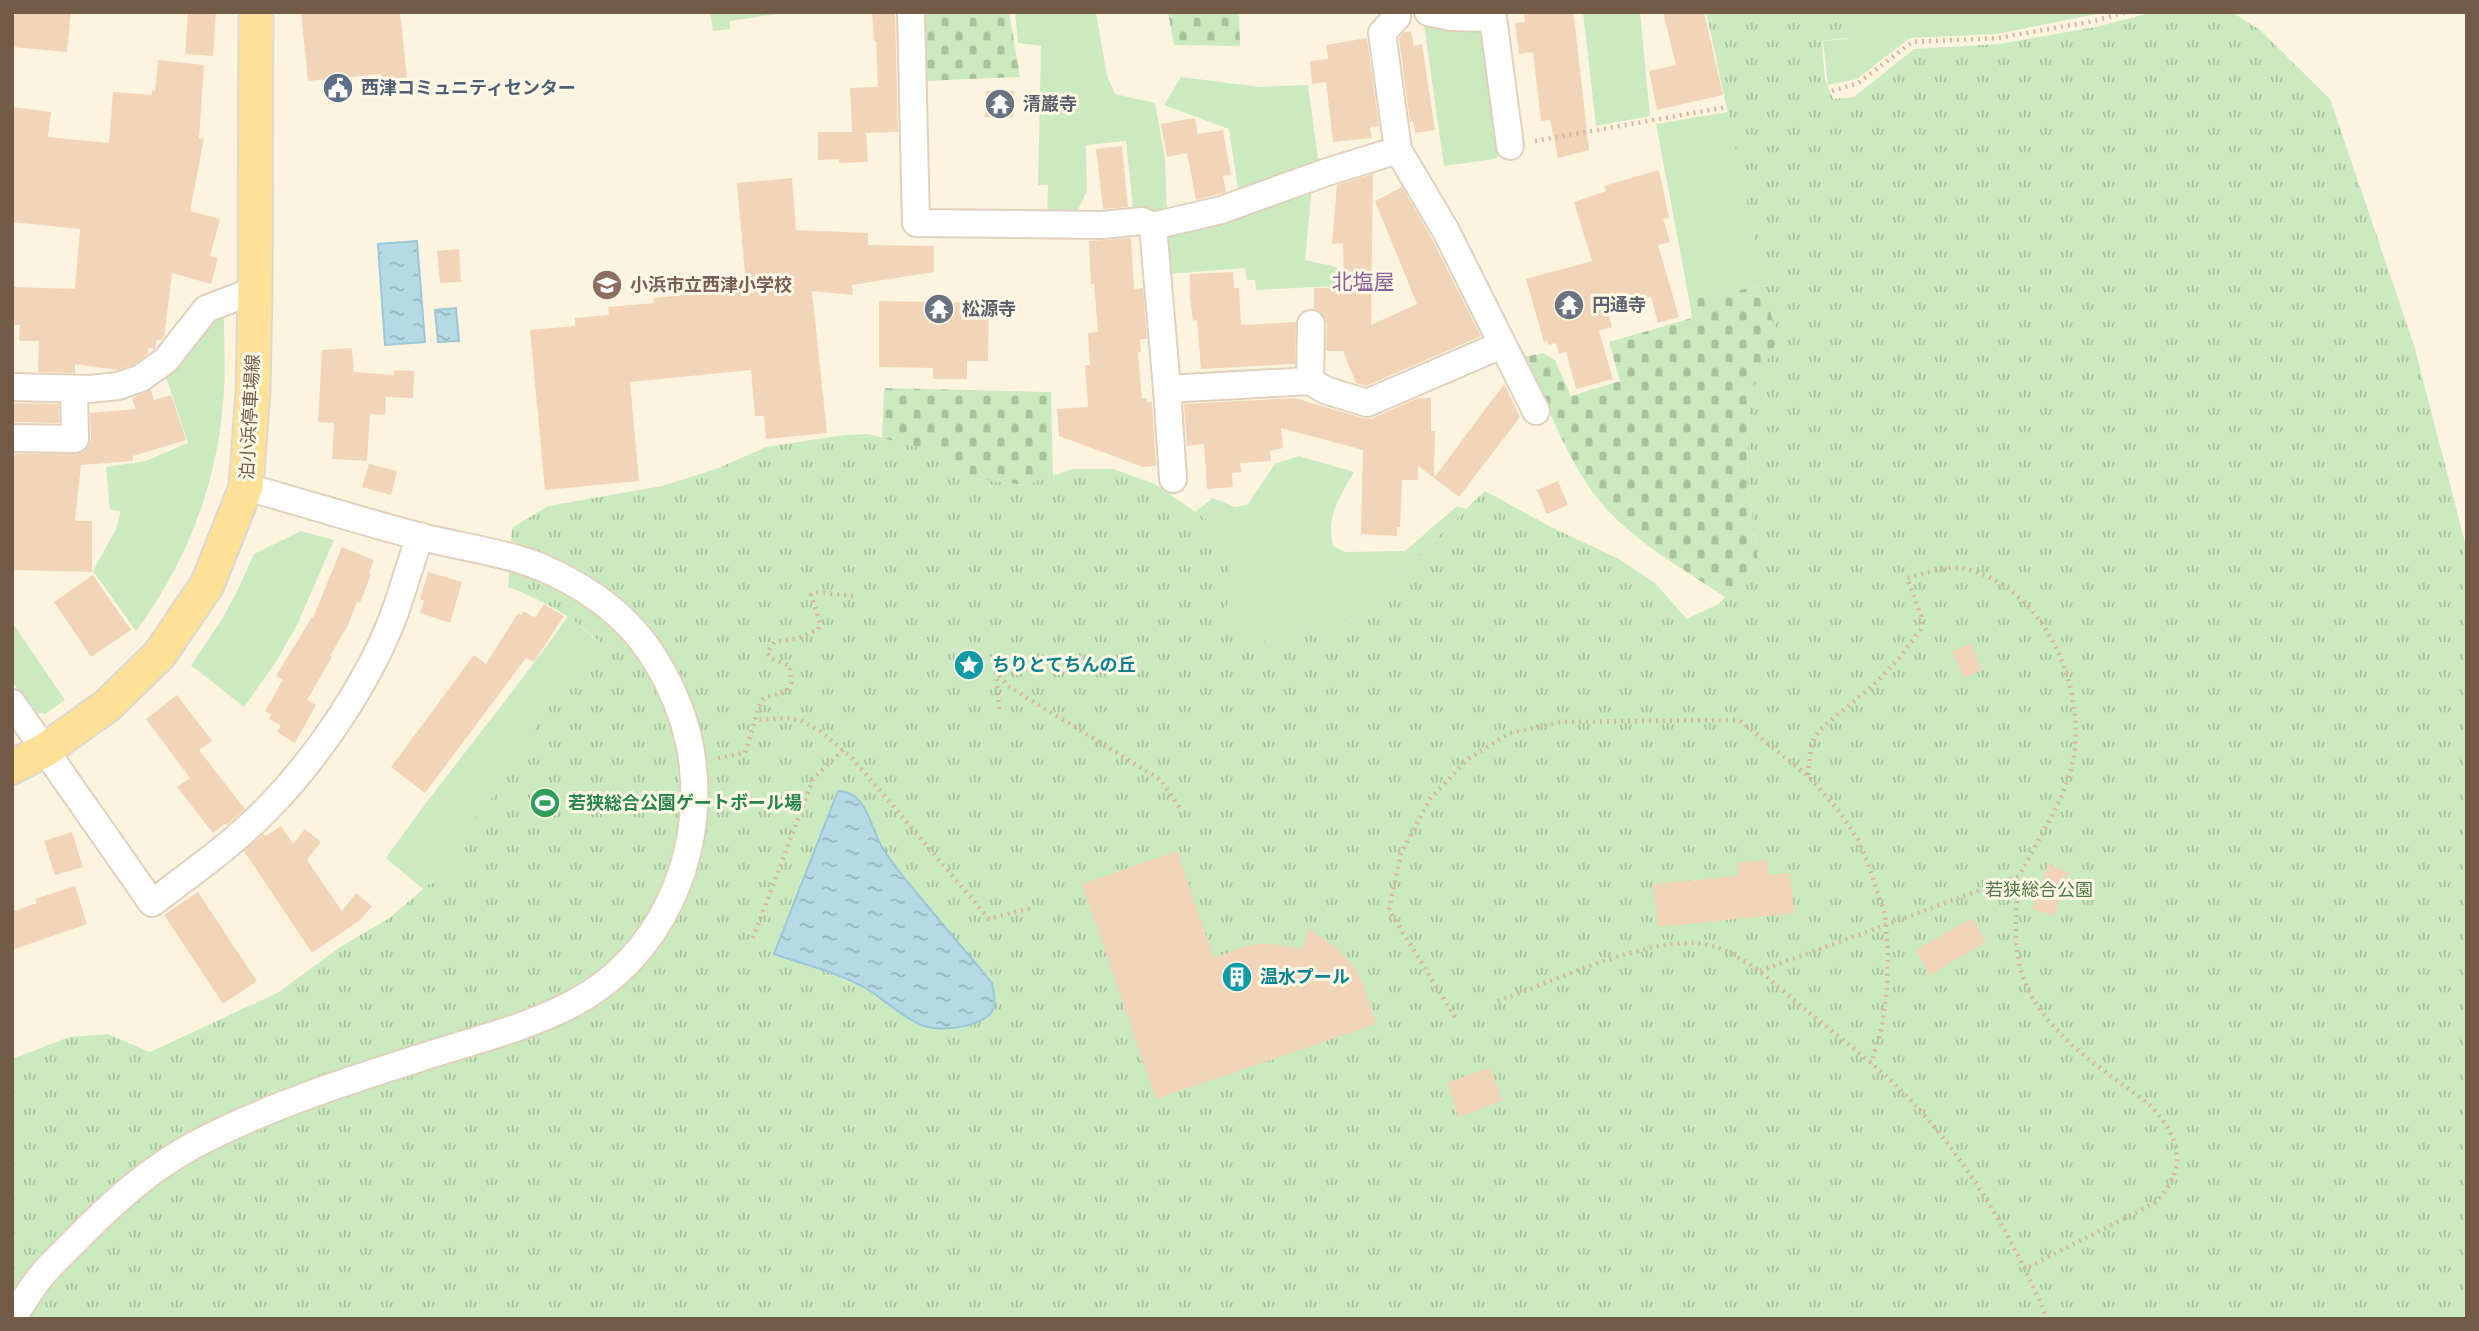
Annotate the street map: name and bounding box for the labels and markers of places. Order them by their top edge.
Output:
public building icon: 西津コミュニティセンター [321,71,355,105]
place label: 西津コミュニティセンター [361,76,576,99]
temple icon: 清巌寺 [983,87,1017,121]
place label: 清巌寺 [1023,92,1077,115]
school or university icon: 小浜市立西津小学校 [590,268,624,302]
place label: 小浜市立西津小学校 [630,273,792,296]
temple icon: 円通寺 [1552,288,1586,322]
temple icon: 松源寺 [922,292,956,326]
place label: 円通寺 [1592,293,1646,316]
place label: 松源寺 [962,297,1016,320]
place icon: ちりとてちんの丘 [952,648,986,682]
place label: ちりとてちんの丘 [992,653,1135,676]
sports icon: 若狭総合公園ゲートボール場 [528,786,562,820]
place label: 若狭総合公園ゲートボール場 [568,791,802,814]
building icon: 温水プール [1220,960,1254,994]
place label: 温水プール [1260,965,1350,988]

